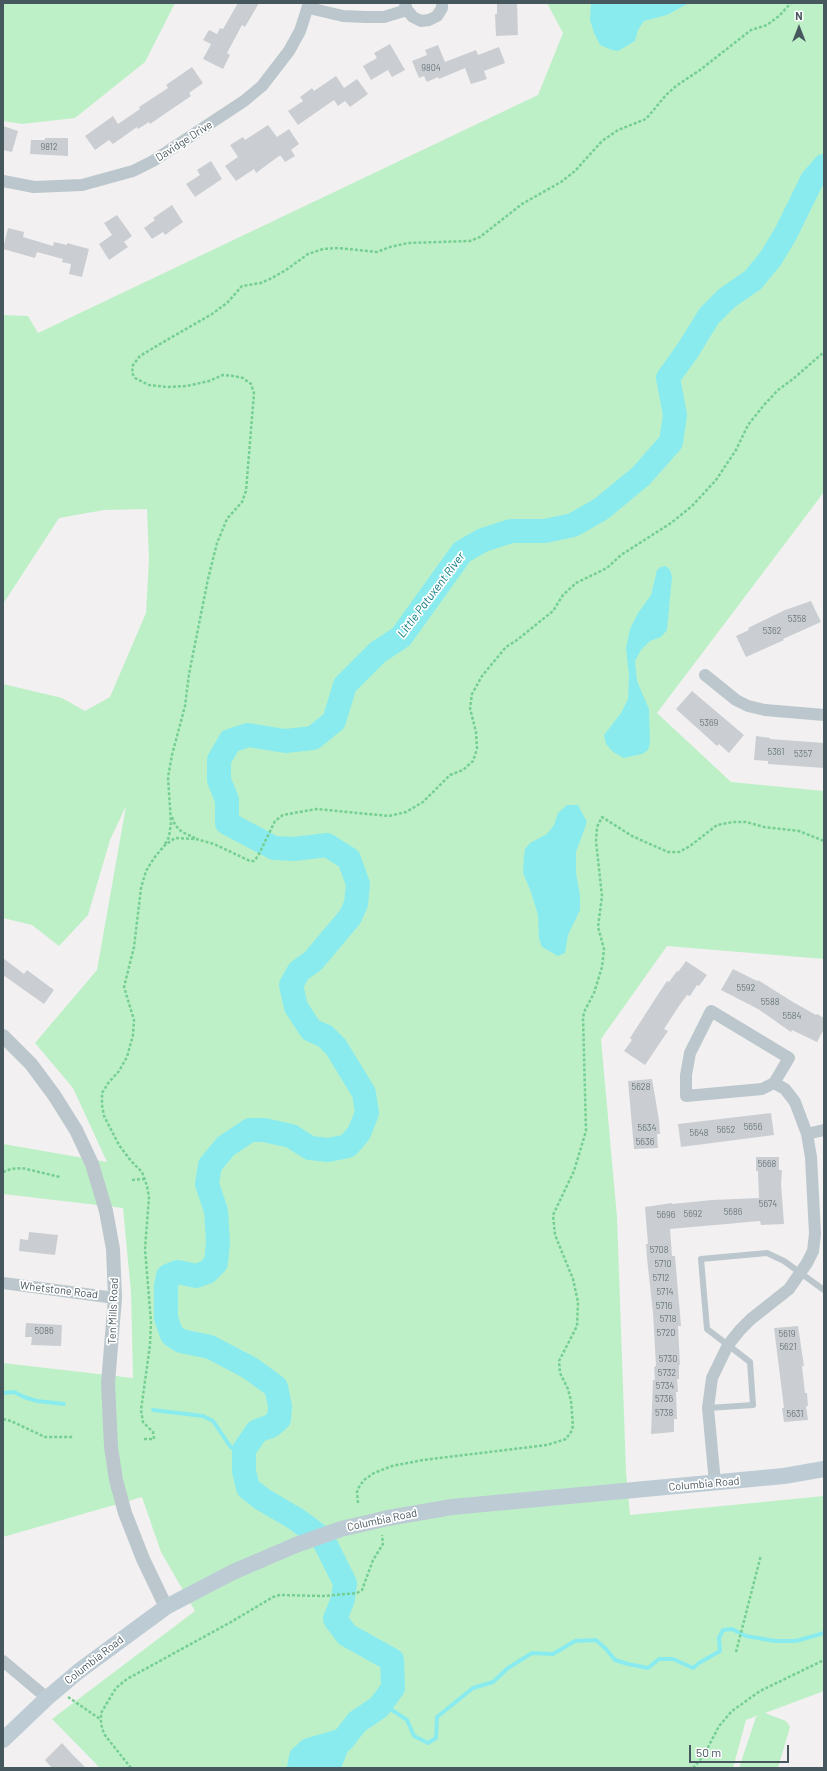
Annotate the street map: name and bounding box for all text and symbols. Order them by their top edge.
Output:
north arrow [779,8,819,48]
text: N [795,9,803,22]
house number: 9804 [421,63,441,73]
street label: Davidge Drive [153,118,215,164]
house number: 9812 [40,142,58,152]
water label: Little Patuxent River [394,550,468,640]
house number: 5358 [788,614,806,624]
house number: 5362 [763,626,781,636]
house number: 5369 [700,718,718,728]
house number: 5361 [768,747,784,757]
house number: 5357 [794,749,812,759]
house number: 5592 [737,983,755,993]
house number: 5588 [761,997,779,1007]
house number: 5584 [783,1011,801,1021]
house number: 5628 [632,1082,650,1092]
house number: 5656 [744,1122,762,1132]
house number: 5634 [638,1123,656,1133]
house number: 5652 [717,1125,735,1135]
house number: 5648 [690,1128,708,1138]
house number: 5636 [636,1137,654,1147]
house number: 5668 [758,1159,776,1169]
house number: 5674 [759,1199,777,1209]
house number: 5686 [724,1207,742,1217]
house number: 5692 [684,1209,702,1219]
house number: 5696 [657,1210,675,1220]
house number: 5708 [650,1245,668,1255]
house number: 5710 [654,1259,672,1269]
house number: 5712 [653,1273,669,1283]
street label: Ten Mills Road [105,1277,121,1345]
street label: Whetstone Road [19,1279,99,1301]
house number: 5714 [656,1287,674,1297]
house number: 5716 [656,1301,672,1311]
house number: 5718 [660,1314,676,1324]
house number: 5086 [34,1326,54,1336]
house number: 5720 [657,1328,675,1338]
house number: 5619 [779,1329,795,1339]
house number: 5621 [779,1342,797,1352]
house number: 5730 [659,1354,677,1364]
house number: 5732 [658,1368,676,1378]
house number: 5734 [656,1381,674,1391]
house number: 5736 [655,1394,673,1404]
house number: 5738 [655,1408,673,1418]
house number: 5631 [787,1409,803,1419]
street label: Columbia Road [668,1474,740,1494]
street label: Columbia Road [346,1506,418,1534]
street label: Columbia Road [62,1633,126,1687]
scale bar [691,1737,791,1763]
text: 50 m [696,1745,721,1759]

